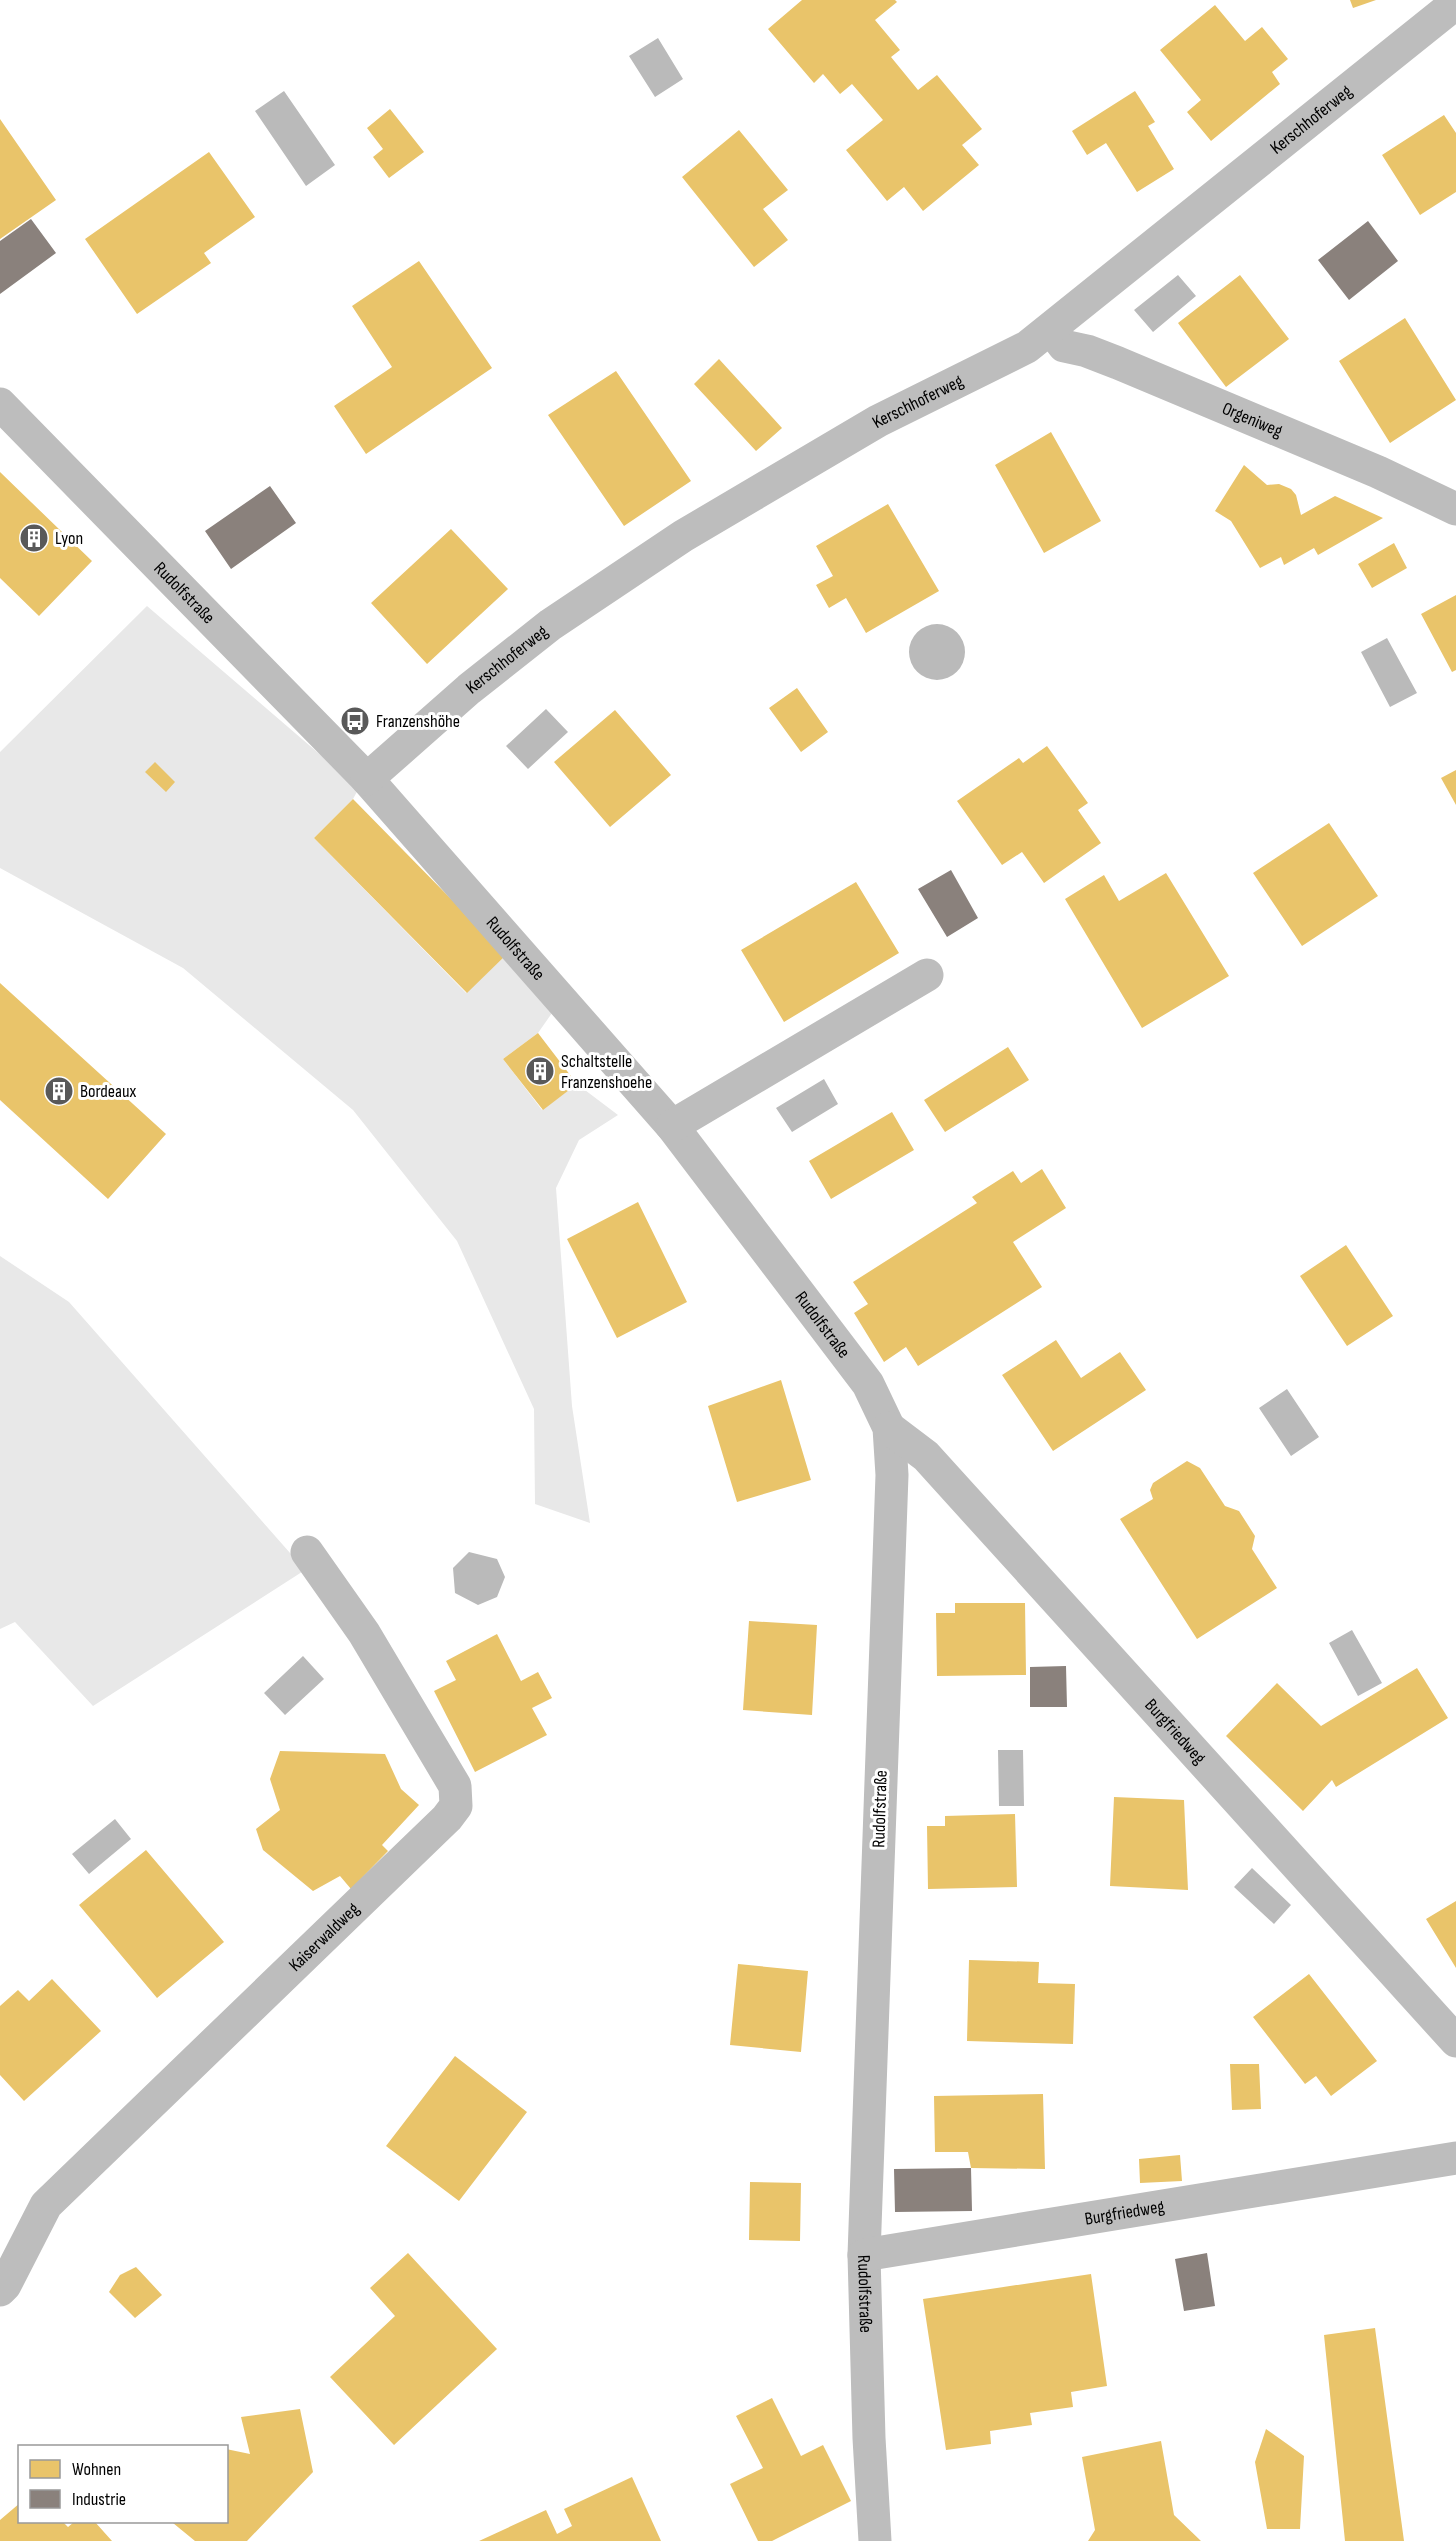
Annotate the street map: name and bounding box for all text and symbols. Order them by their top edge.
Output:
street label: Kerschhoferweg [1266,80,1356,158]
street label: Kerschhoferweg [868,370,966,433]
street label: Orgeniweg [1219,397,1286,441]
building icon: Lyon [18,522,50,554]
place label: Lyon [55,528,83,549]
street label: Rudolfstraße [150,557,219,628]
street label: Kerschhoferweg [461,620,552,698]
bus stop icon: Franzenshöhe [339,705,371,737]
place label: Franzenshöhe [376,711,460,732]
street label: Rudolfstraße [482,912,549,984]
place label: Schaltstelle Franzenshoehe [561,1051,652,1093]
building icon: Schaltstelle Franzenshoehe [524,1055,556,1087]
building icon: Bordeaux [43,1075,75,1107]
place label: Bordeaux [80,1081,137,1102]
street label: Rudolfstraße [791,1287,855,1362]
street label: Burgfriedweg [1141,1695,1210,1768]
street label: Rudolfstraße [868,1770,892,1848]
street label: Kaiserwaldweg [284,1898,363,1976]
street label: Burgfriedweg [1083,2195,1166,2229]
street label: Rudolfstraße [854,2255,877,2333]
legend [18,2445,228,2523]
text: Wohnen [72,2459,121,2480]
text: Industrie [72,2489,126,2510]

